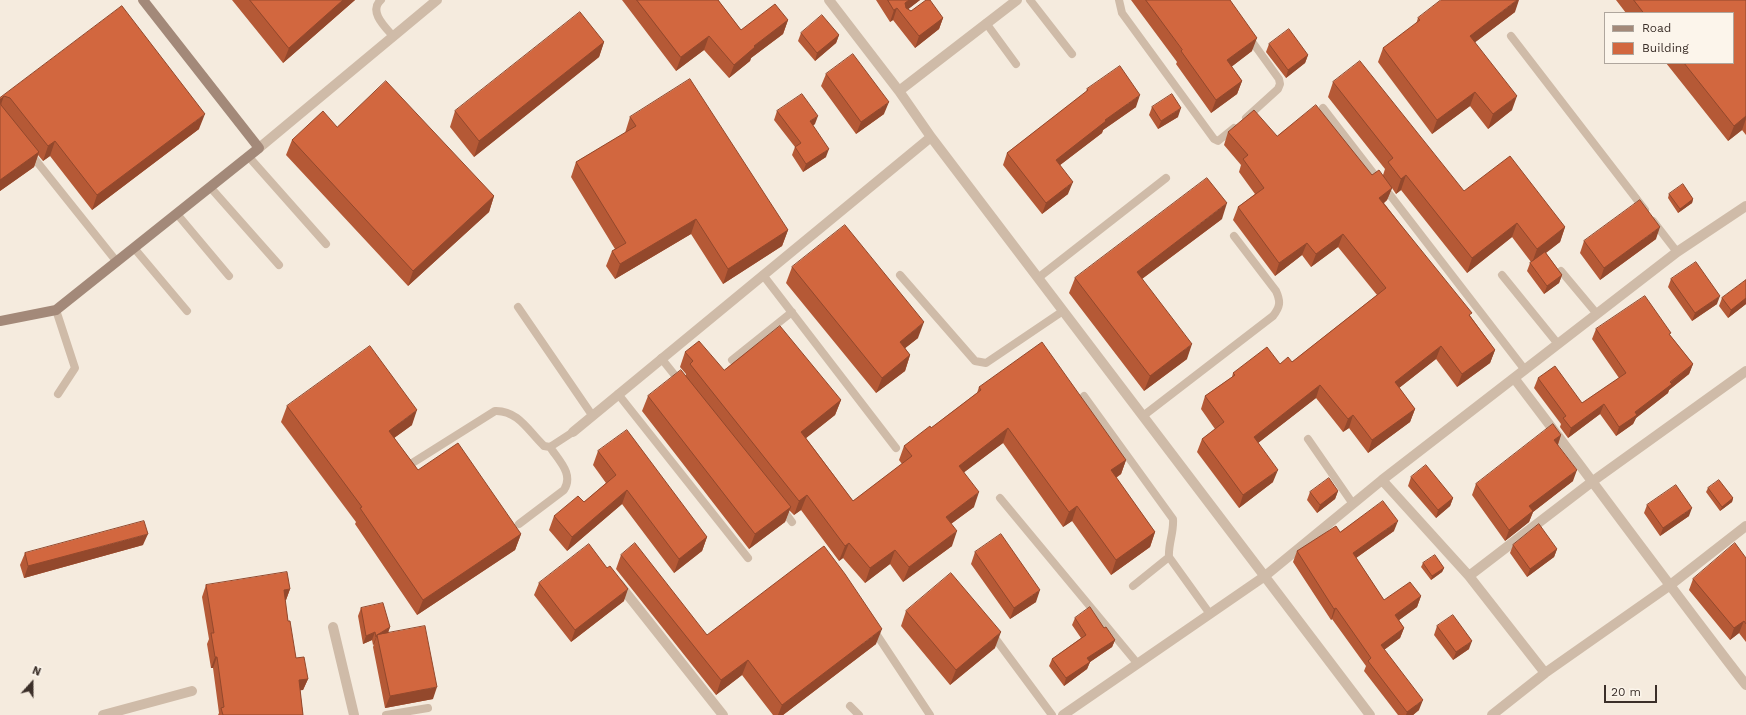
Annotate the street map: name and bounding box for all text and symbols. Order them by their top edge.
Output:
legend [1604,12,1734,64]
text: Road [1642,21,1671,35]
text: Building [1642,41,1689,55]
north arrow [12,663,52,703]
text: N [30,664,43,679]
scale bar [1606,677,1659,703]
text: 20 m [1611,685,1641,699]

